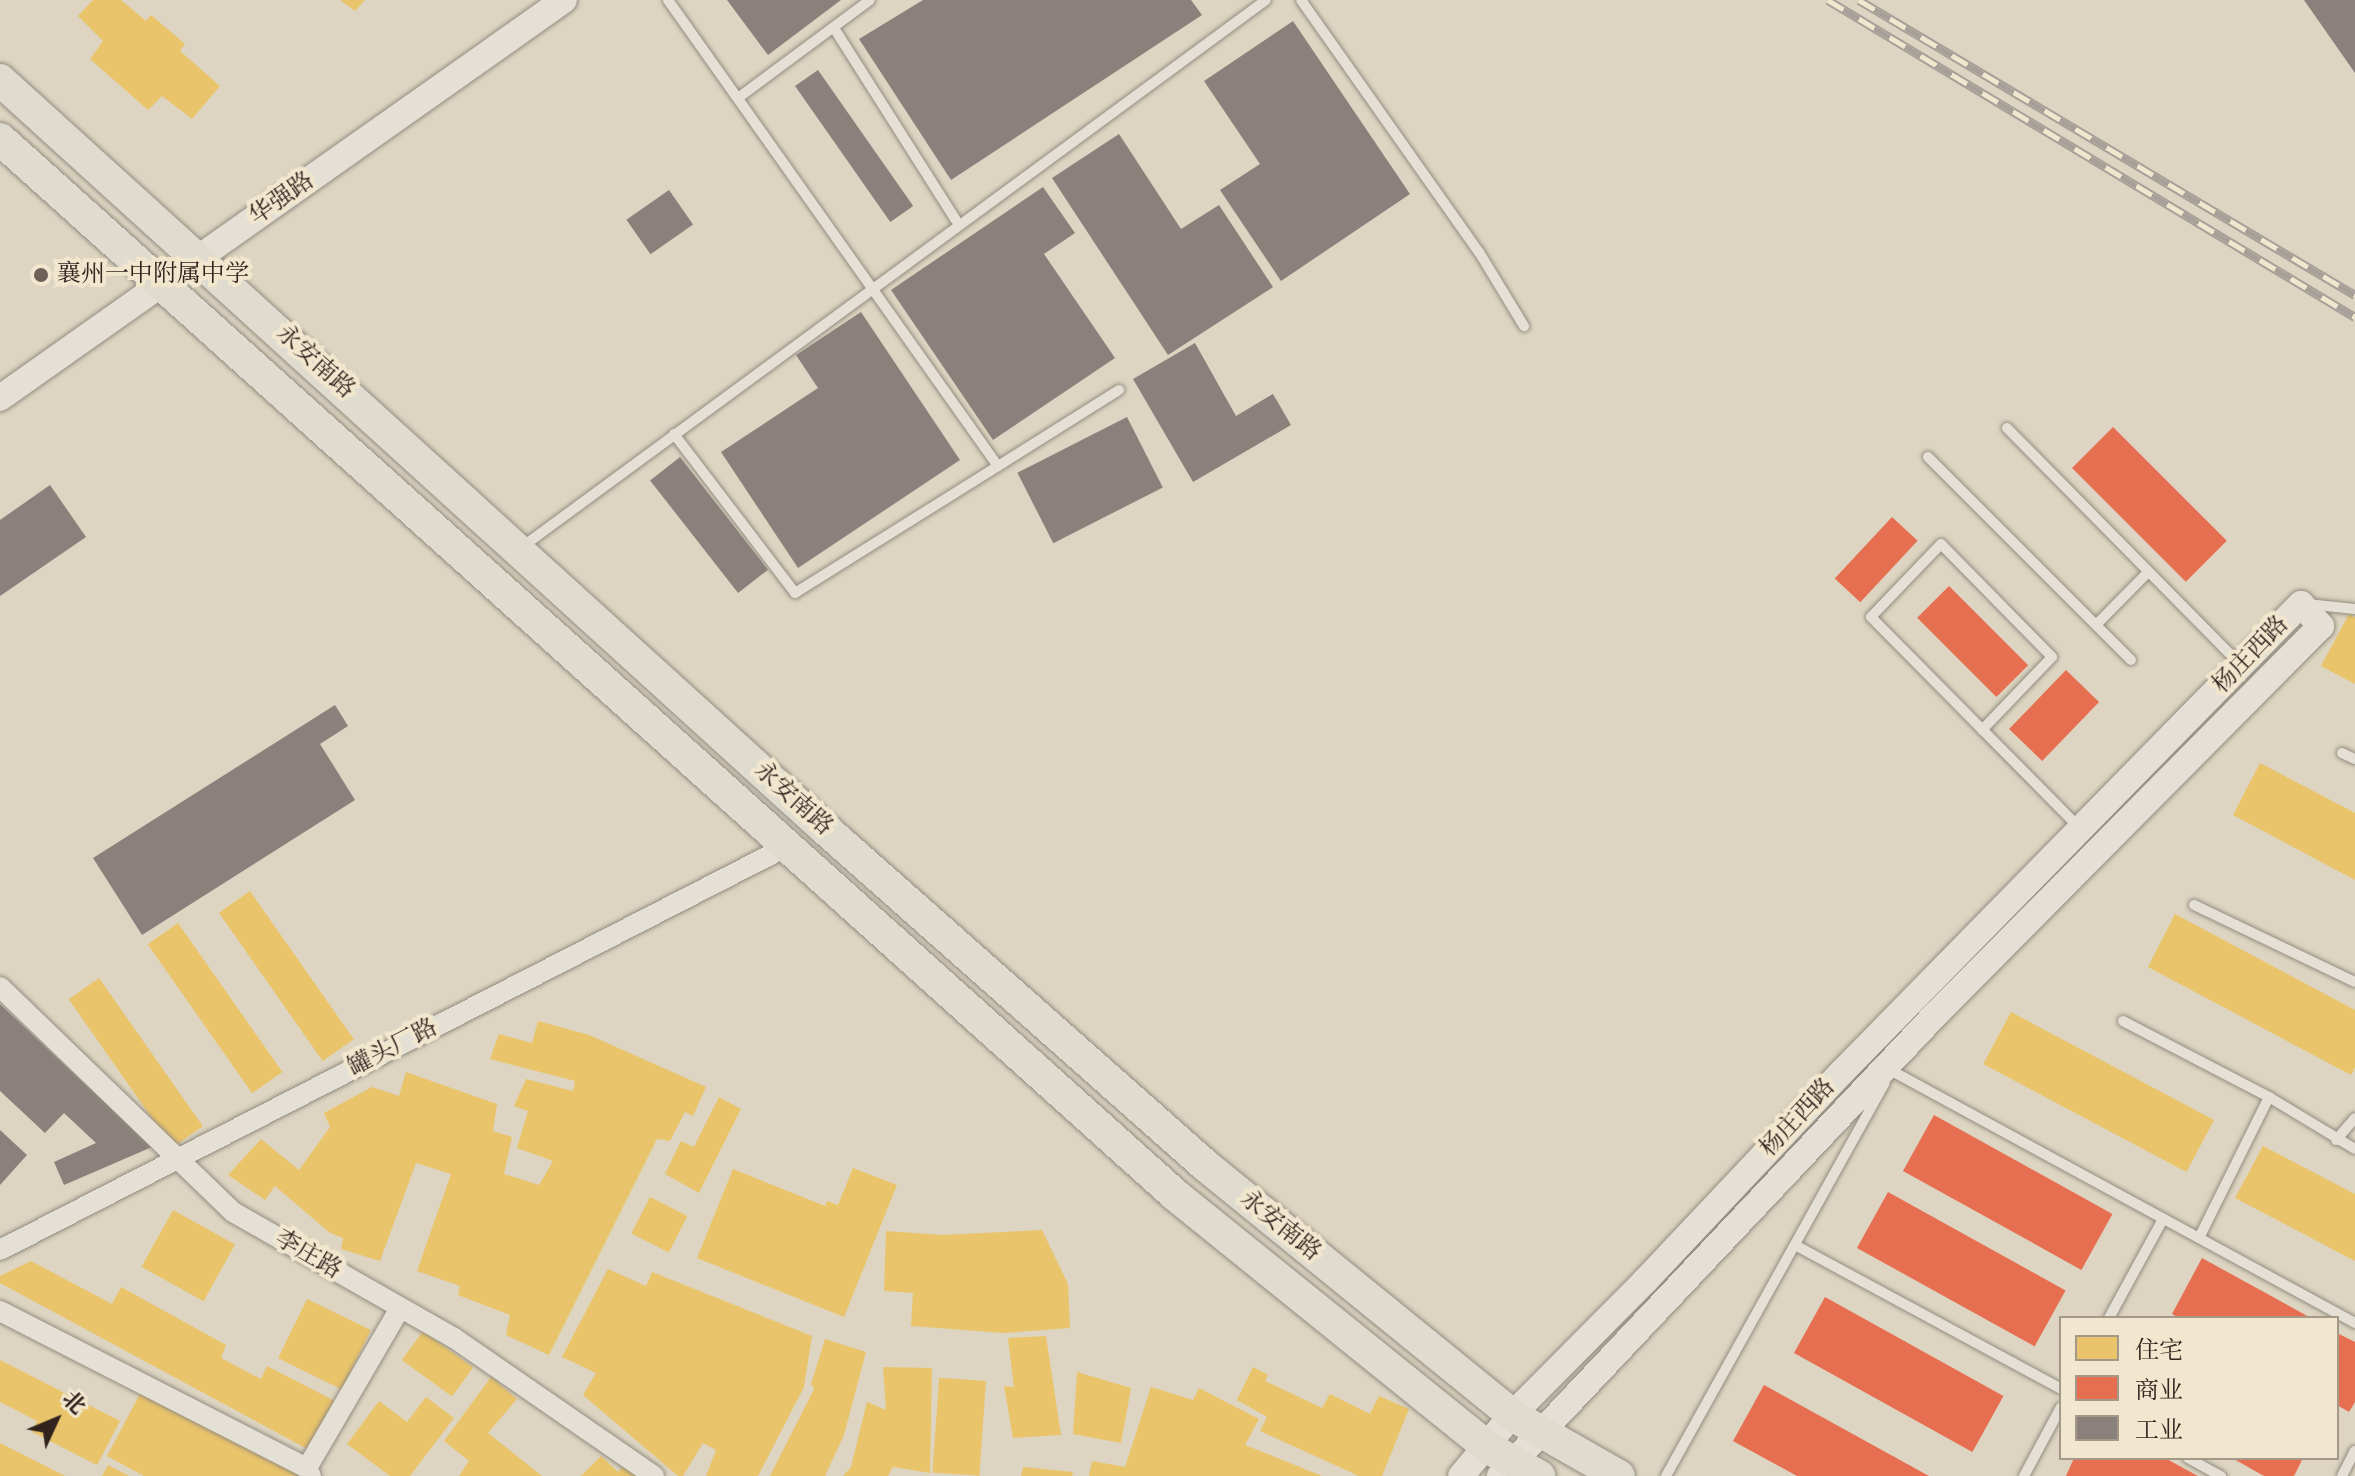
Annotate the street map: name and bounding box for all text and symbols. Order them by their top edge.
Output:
street label: 华强路 [244,167,320,231]
place label: 襄州一中附属中学 [57,261,249,289]
marker: 襄州一中附属中学 [32,266,50,284]
street label: 永安南路 [270,319,360,405]
street label: 杨庄西路 [2207,610,2295,700]
street label: 永安南路 [748,756,838,842]
street label: 罐头厂路 [344,1013,442,1083]
street label: 杨庄西路 [1755,1073,1841,1163]
street label: 永安南路 [1234,1185,1326,1267]
street label: 李庄路 [270,1225,346,1285]
legend [2059,1316,2339,1460]
text: 住宅 [2135,1336,2183,1367]
text: 商业 [2135,1376,2183,1407]
north arrow [16,1380,96,1460]
text: 北 [56,1386,91,1421]
text: 工业 [2135,1416,2183,1447]

